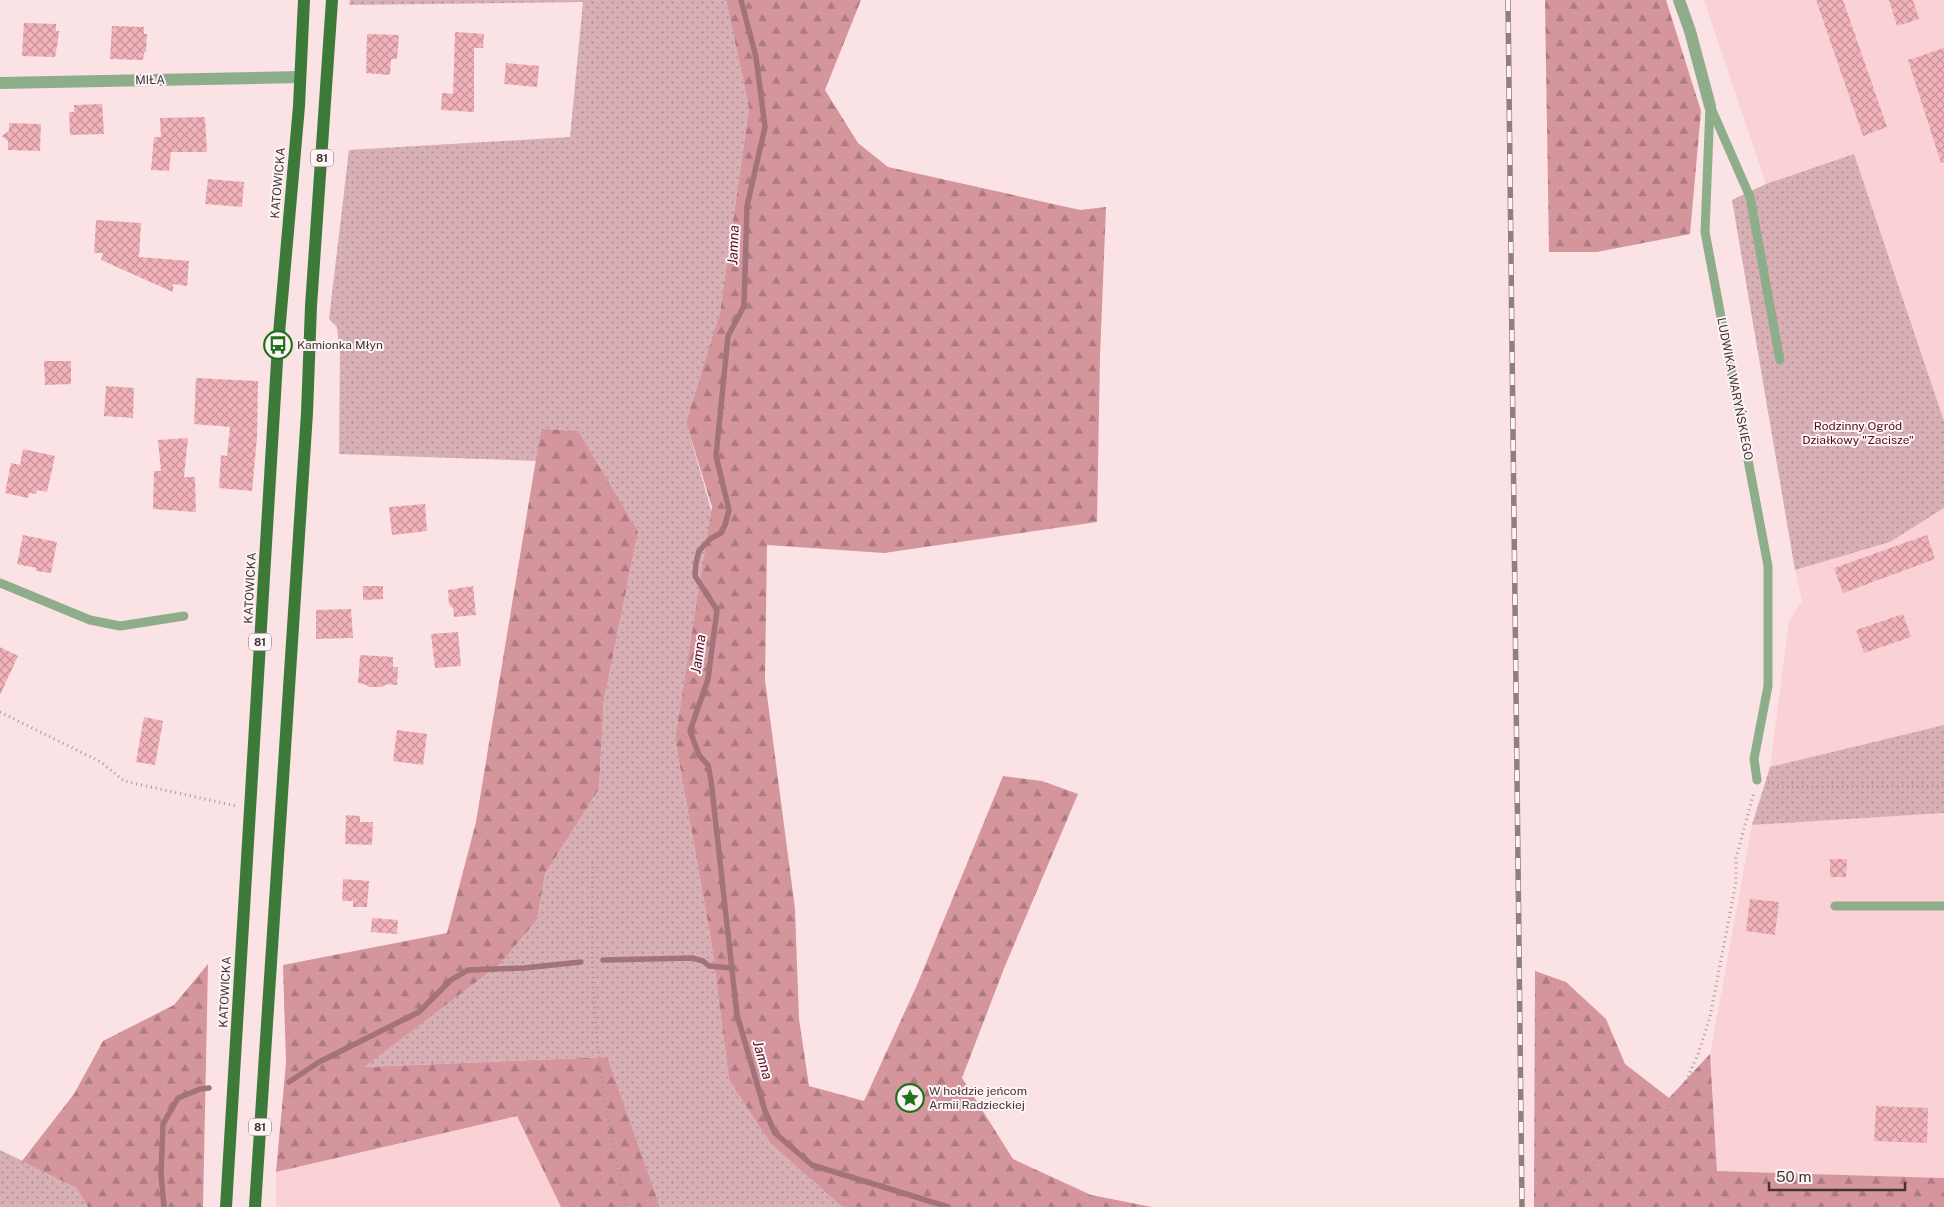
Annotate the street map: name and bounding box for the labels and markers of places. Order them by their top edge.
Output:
bus stop icon: Kamionka Młyn [263,330,293,360]
place label: Kamionka Młyn [297,338,383,352]
place icon: W hołdzie jeńcom Armii Radzieckiej [895,1083,925,1113]
place label: W hołdzie jeńcom Armii Radzieckiej [929,1084,1027,1112]

